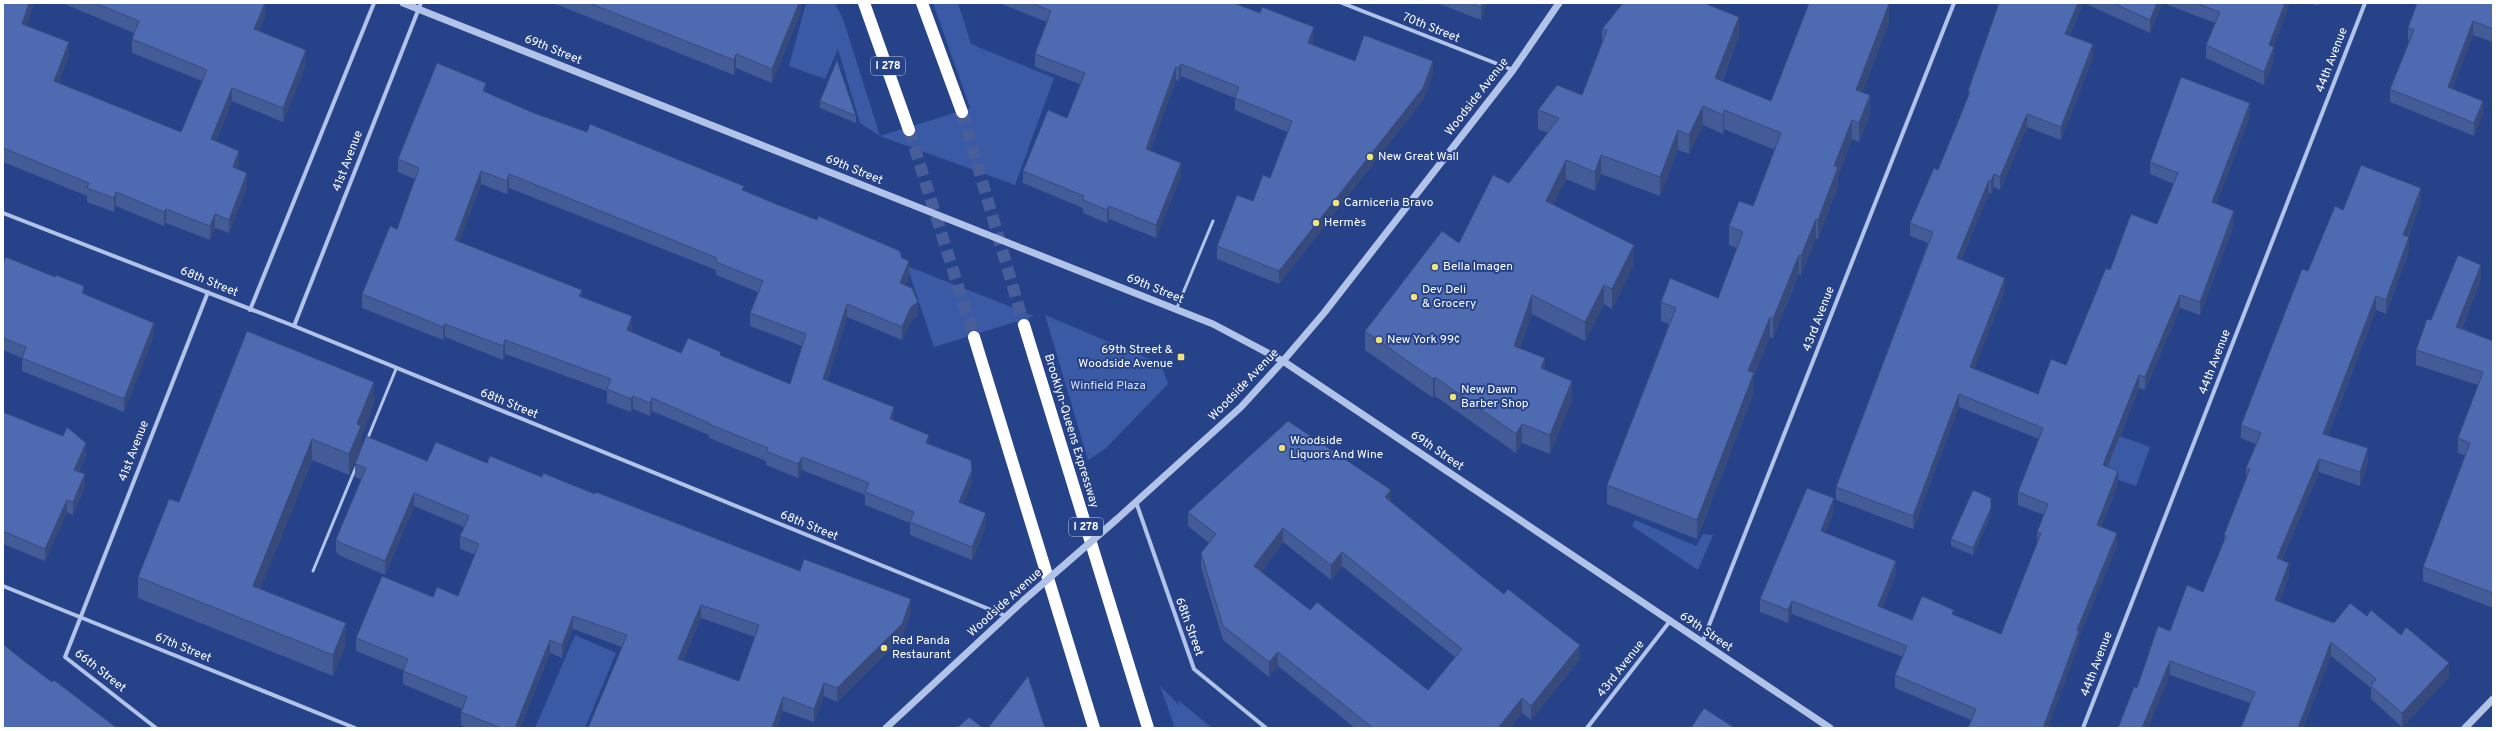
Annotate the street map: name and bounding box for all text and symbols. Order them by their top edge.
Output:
street label: 70th Street [1400,9,1462,47]
street label: 44th Avenue [2312,25,2352,95]
street label: 69th Street [522,31,584,69]
street label: Woodside Avenue [1442,55,1512,139]
road number: I 278 [871,57,905,75]
street label: 41st Avenue [329,128,367,194]
place label: New Great Wall [1378,149,1459,165]
street label: 69th Street [823,151,885,189]
marker: New Great Wall [1365,152,1375,162]
place label: Carniceria Bravo [1344,195,1434,211]
marker: Carniceria Bravo [1331,198,1341,208]
place label: Hermès [1324,215,1366,231]
marker: Hermès [1311,218,1321,228]
place label: Bella Imagen [1443,259,1513,275]
marker: Bella Imagen [1430,262,1440,272]
street label: 68th Street [178,263,240,301]
street label: 69th Street [1124,270,1186,308]
place label: Dev Deli & Grocery [1422,282,1476,312]
street label: 43rd Avenue [1799,284,1839,354]
marker: Dev Deli & Grocery [1409,292,1419,302]
street label: 44th Avenue [2195,327,2235,397]
place label: New York 99¢ [1387,332,1460,348]
marker: New York 99¢ [1374,335,1384,345]
place label: 69th Street & Woodside Avenue [1078,342,1173,372]
street label: Woodside Avenue [1205,345,1283,425]
street label: Brooklyn-Queens Expressway [1040,352,1102,510]
marker: 69th Street & Woodside Avenue [1176,352,1186,362]
park label: Winfield Plaza [1070,378,1146,394]
place label: New Dawn Barber Shop [1461,382,1529,412]
street label: 68th Street [478,385,540,423]
marker: New Dawn Barber Shop [1448,392,1458,402]
street label: 41st Avenue [115,418,153,484]
street label: 69th Street [1407,427,1467,475]
place label: Woodside Liquors And Wine [1290,433,1383,463]
marker: Woodside Liquors And Wine [1277,443,1287,453]
street label: 68th Street [778,507,840,545]
road number: I 278 [1069,518,1103,536]
street label: Woodside Avenue [964,565,1046,641]
street label: 68th Street [1171,596,1207,658]
street label: 69th Street [1676,608,1736,656]
street label: 67th Street [152,629,214,667]
street label: 44th Avenue [2077,629,2117,699]
place label: Red Panda Restaurant [892,633,951,663]
street label: 43rd Avenue [1594,637,1648,701]
marker: Red Panda Restaurant [879,643,889,653]
street label: 66th Street [71,646,129,696]

